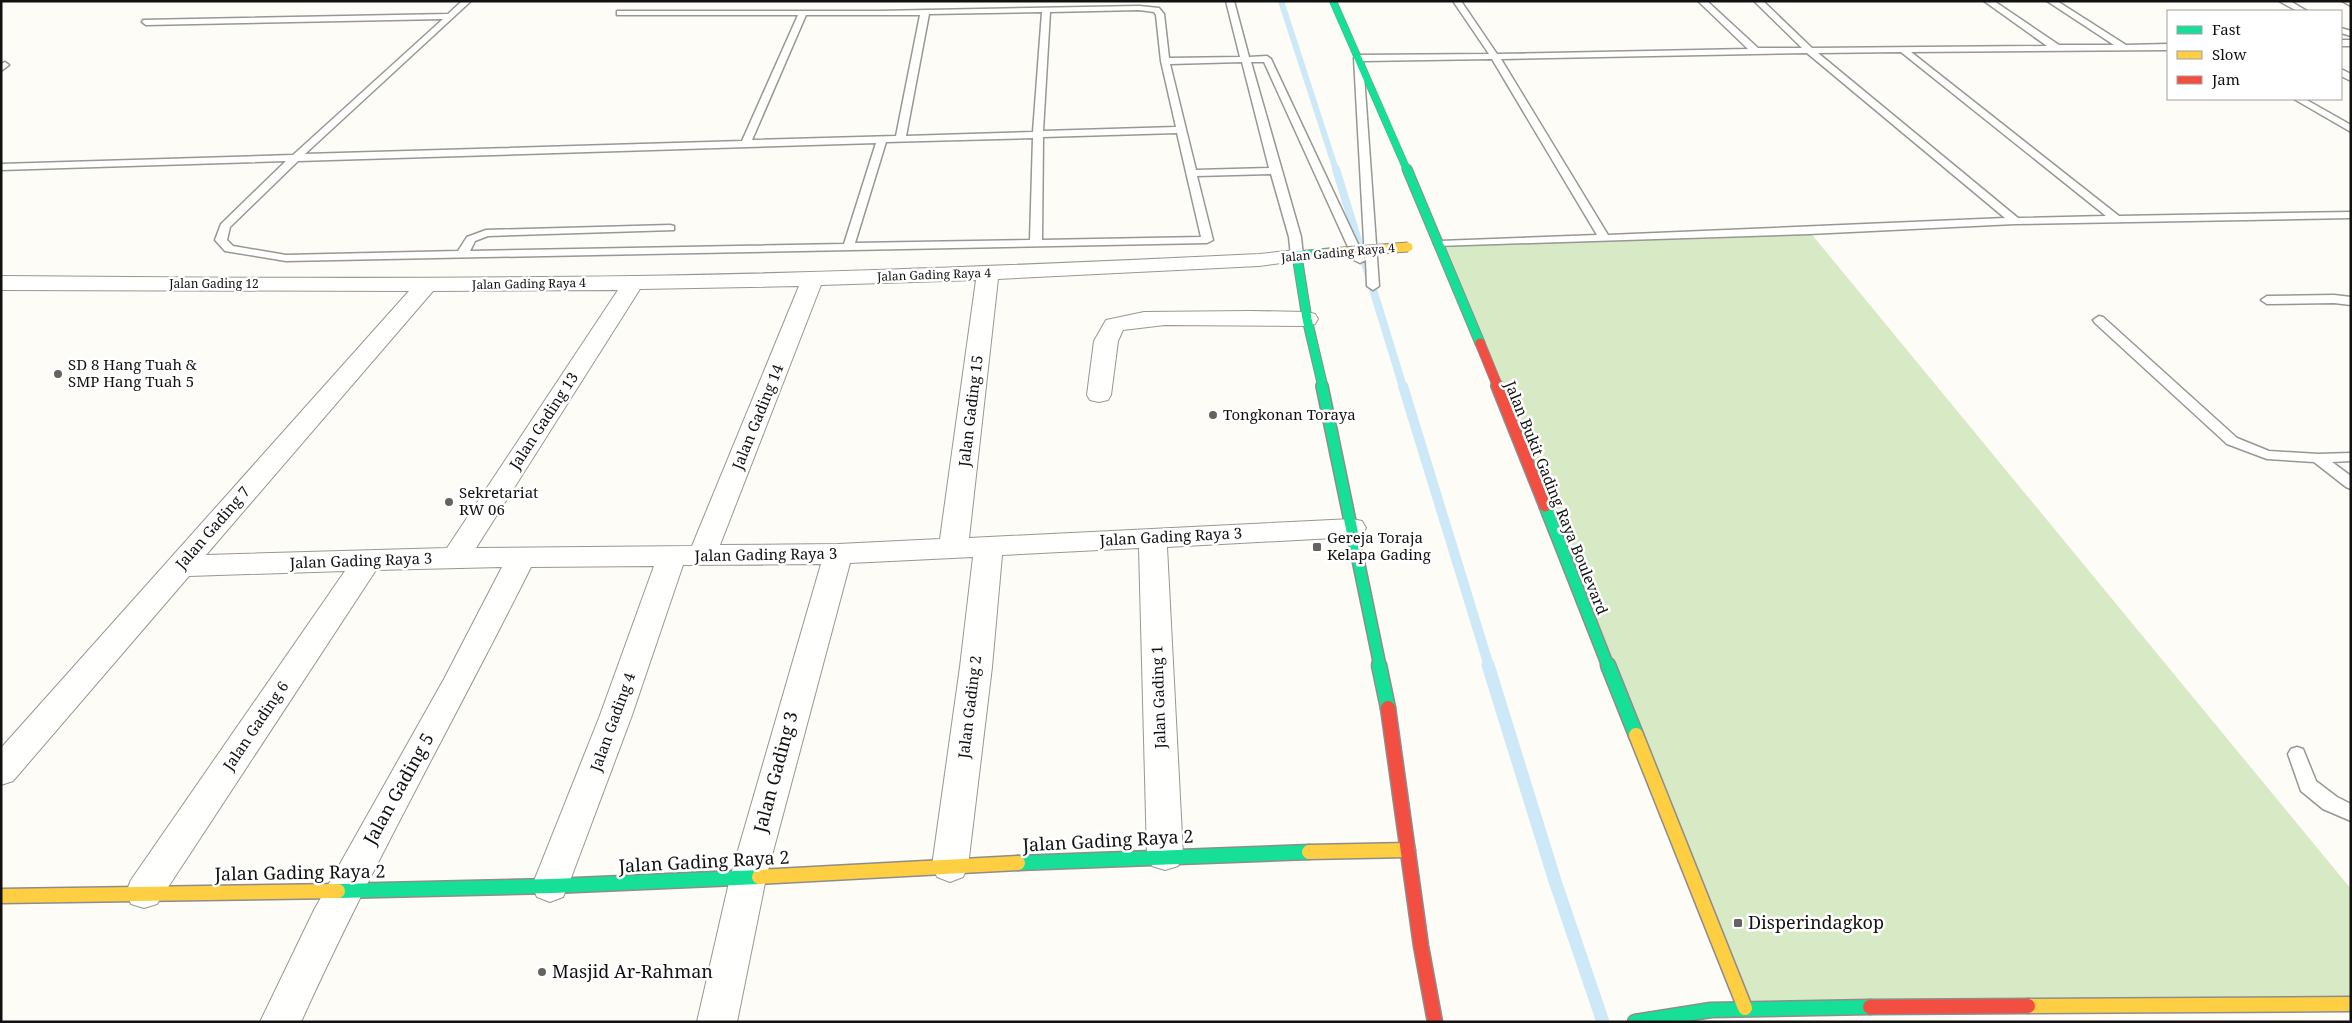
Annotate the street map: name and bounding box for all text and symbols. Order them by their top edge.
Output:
legend [2167,10,2342,100]
text: Fast [2212,19,2241,39]
text: Slow [2212,44,2246,64]
text: Jam [2211,69,2240,89]
street label: Jalan Gading Raya 4 [1279,239,1396,266]
street label: Jalan Gading Raya 4 [876,264,992,285]
street label: Jalan Gading Raya 4 [471,274,586,293]
street label: Jalan Gading 12 [168,275,259,292]
place label: SD 8 Hang Tuah & SMP Hang Tuah 5 [68,354,197,391]
street label: Jalan Gading 15 [953,354,987,469]
street label: Jalan Gading 14 [726,360,788,473]
marker: SD 8 Hang Tuah & SMP Hang Tuah 5 [52,368,64,380]
street label: Jalan Gading 13 [504,368,582,474]
street label: Jalan Bukit Gading Raya Boulevard [1500,377,1613,617]
place label: Tongkonan Toraya [1223,404,1356,424]
marker: Tongkonan Toraya [1207,409,1219,421]
street label: Jalan Gading 7 [170,482,254,574]
place label: Sekretariat RW 06 [459,482,538,519]
marker: Sekretariat RW 06 [443,496,455,508]
street label: Jalan Gading Raya 3 [1098,522,1243,550]
place label: Gereja Toraja Kelapa Gading [1327,527,1431,564]
marker: Gereja Toraja Kelapa Gading [1311,541,1323,553]
street label: Jalan Gading Raya 3 [694,543,837,565]
street label: Jalan Gading Raya 3 [288,548,433,573]
street label: Jalan Gading 1 [1146,645,1170,750]
street label: Jalan Gading 2 [953,654,985,761]
street label: Jalan Gading 4 [585,669,639,775]
street label: Jalan Gading 6 [217,677,292,775]
street label: Jalan Gading 3 [747,709,803,836]
street label: Jalan Gading 5 [357,728,439,850]
street label: Jalan Gading Raya 2 [1021,824,1194,857]
street label: Jalan Gading Raya 2 [617,845,790,878]
street label: Jalan Gading Raya 2 [213,859,386,886]
place label: Disperindagkop [1748,910,1884,934]
marker: Disperindagkop [1732,917,1744,929]
place label: Masjid Ar-Rahman [552,959,713,983]
marker: Masjid Ar-Rahman [536,966,548,978]

